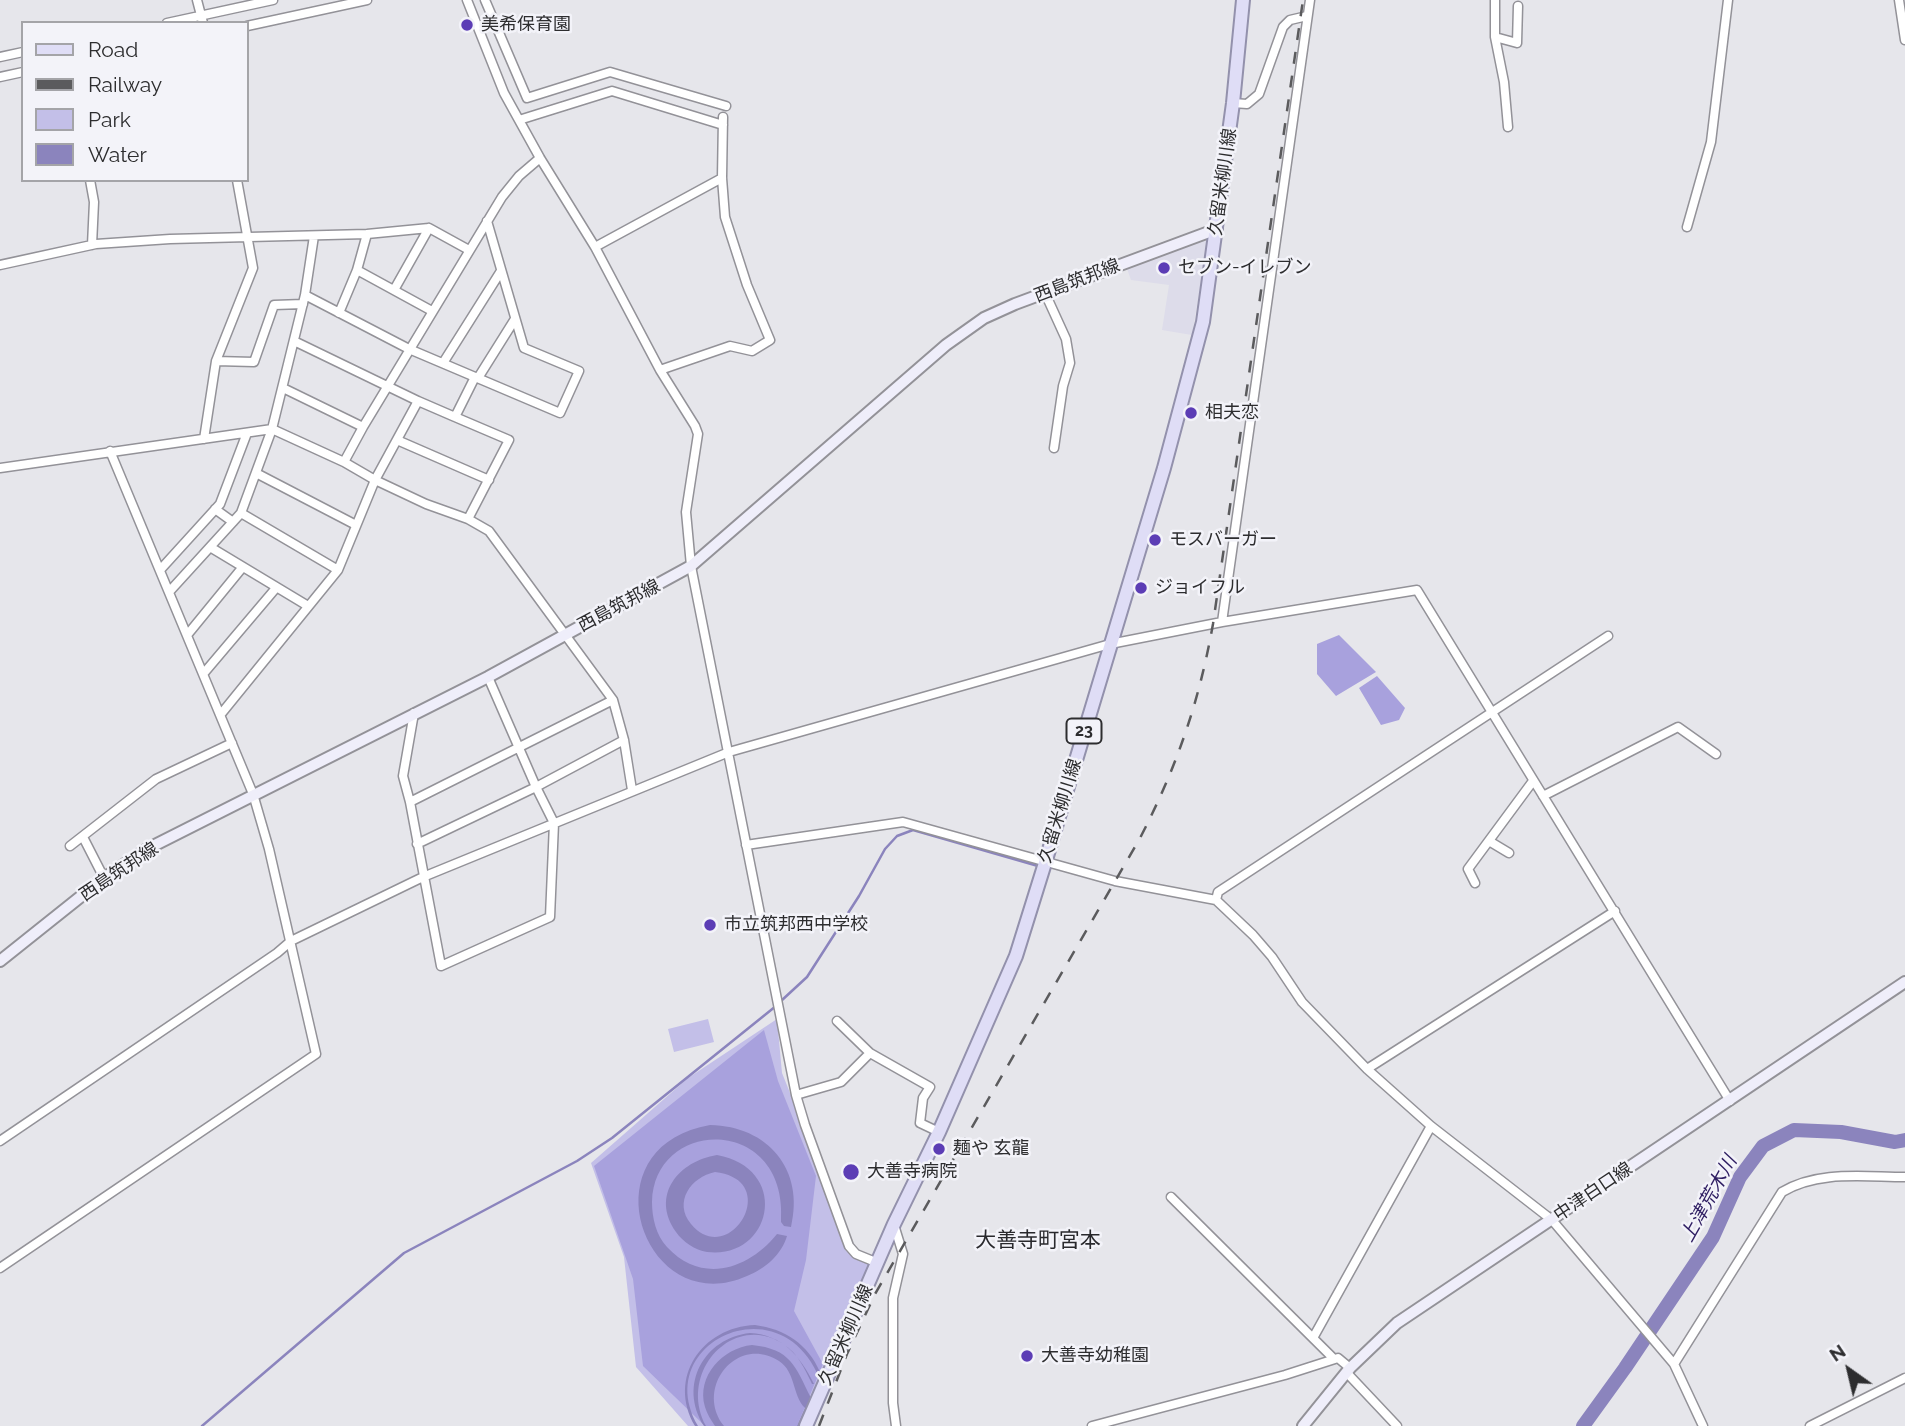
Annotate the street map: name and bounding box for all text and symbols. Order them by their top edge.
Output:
place label: 美希保育園 [481,14,571,36]
marker: 美希保育園 [459,17,475,33]
legend [21,21,248,182]
text: Road [88,37,138,62]
text: Railway [88,72,162,97]
text: Park [88,107,131,132]
street label: 久留米柳川線 [1205,127,1241,237]
text: Water [88,142,147,167]
street label: 西島筑邦線 [1031,255,1123,307]
place label: セブン-イレブン [1178,257,1312,279]
marker: セブン-イレブン [1156,260,1172,276]
place label: 相夫恋 [1205,402,1259,424]
marker: 相夫恋 [1183,405,1199,421]
place label: モスバーガー [1169,529,1277,551]
marker: モスバーガー [1147,532,1163,548]
street label: 西島筑邦線 [574,575,664,637]
place label: ジョイフル [1155,577,1245,599]
marker: ジョイフル [1133,580,1149,596]
road number: 23 [1066,718,1102,744]
street label: 久留米柳川線 [1034,756,1086,866]
street label: 西島筑邦線 [76,838,162,906]
place label: 市立筑邦西中学校 [724,914,868,936]
marker: 市立筑邦西中学校 [702,917,718,933]
place label: 麺や 玄龍 [953,1138,1030,1160]
marker: 麺や 玄龍 [931,1141,947,1157]
water label: 上津荒木川 [1676,1152,1742,1246]
street label: 中津白口線 [1550,1158,1636,1226]
place label: 大善寺病院 [867,1161,957,1183]
marker: 大善寺病院 [841,1162,861,1182]
district label: 大善寺町宮本 [975,1228,1101,1254]
street label: 久留米柳川線 [814,1281,878,1389]
north arrow [1814,1335,1884,1405]
text: N [1825,1339,1849,1366]
place label: 大善寺幼稚園 [1041,1345,1149,1367]
marker: 大善寺幼稚園 [1019,1348,1035,1364]

